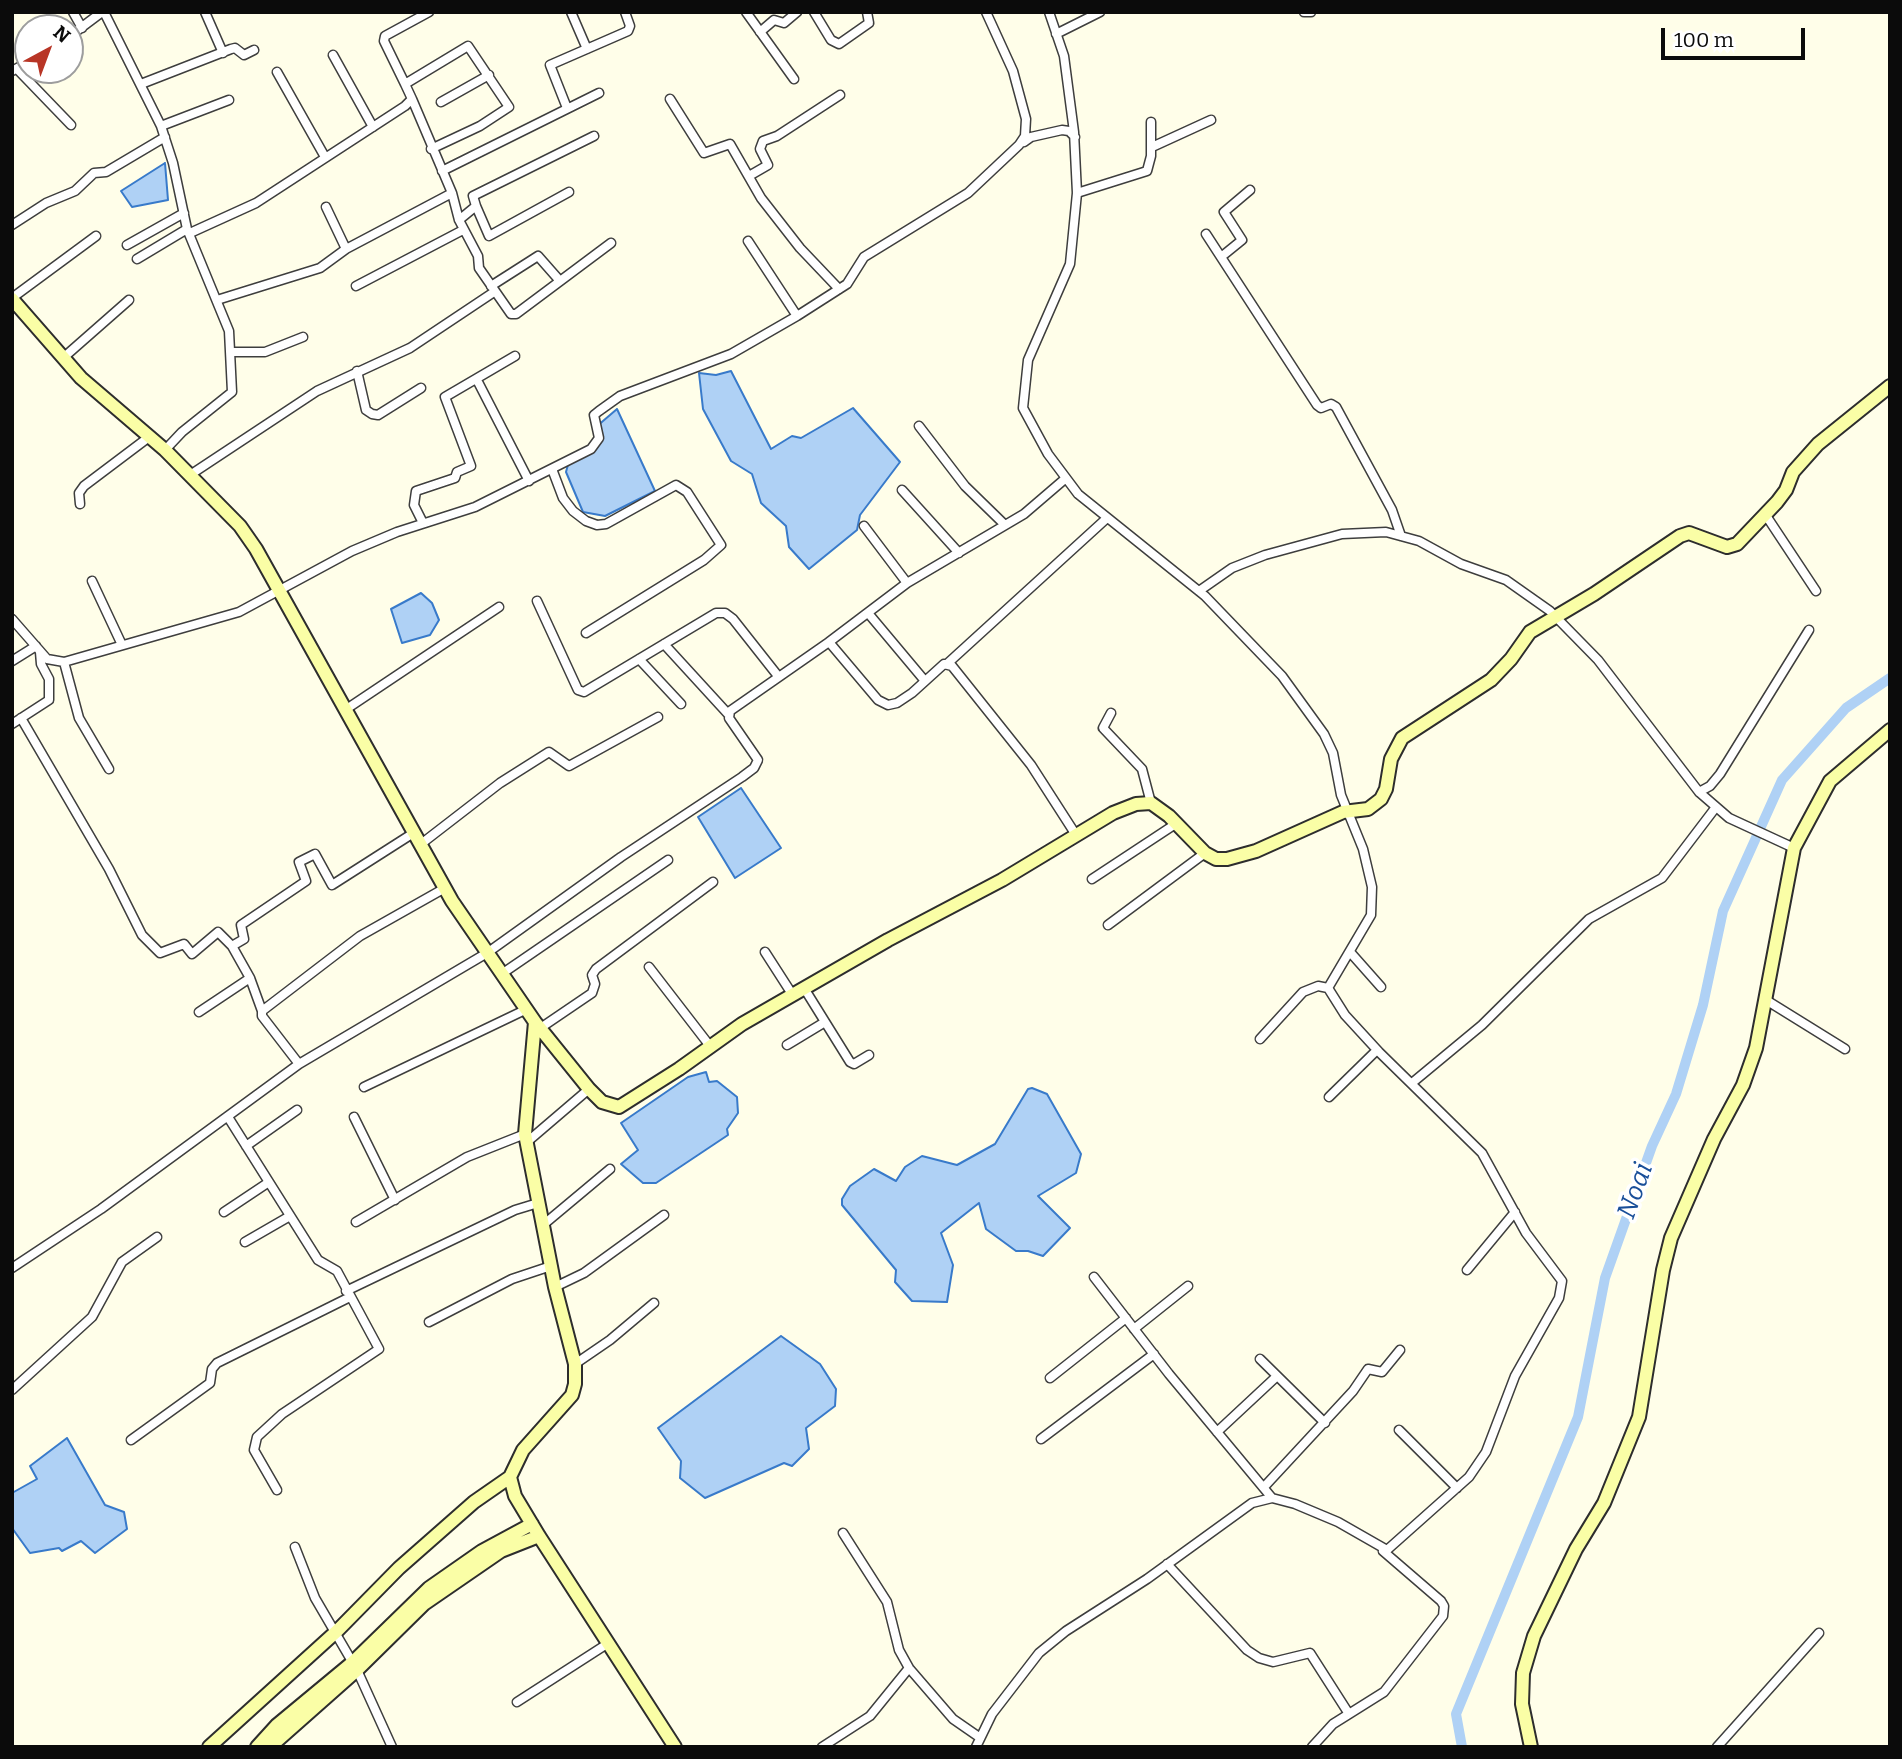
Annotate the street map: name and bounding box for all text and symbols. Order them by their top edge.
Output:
north arrow [14,14,84,84]
scale bar [1664,14,1808,58]
text: N [49,21,75,48]
text: 100 m [1674,27,1734,53]
water label: Noai [1612,1159,1660,1223]

